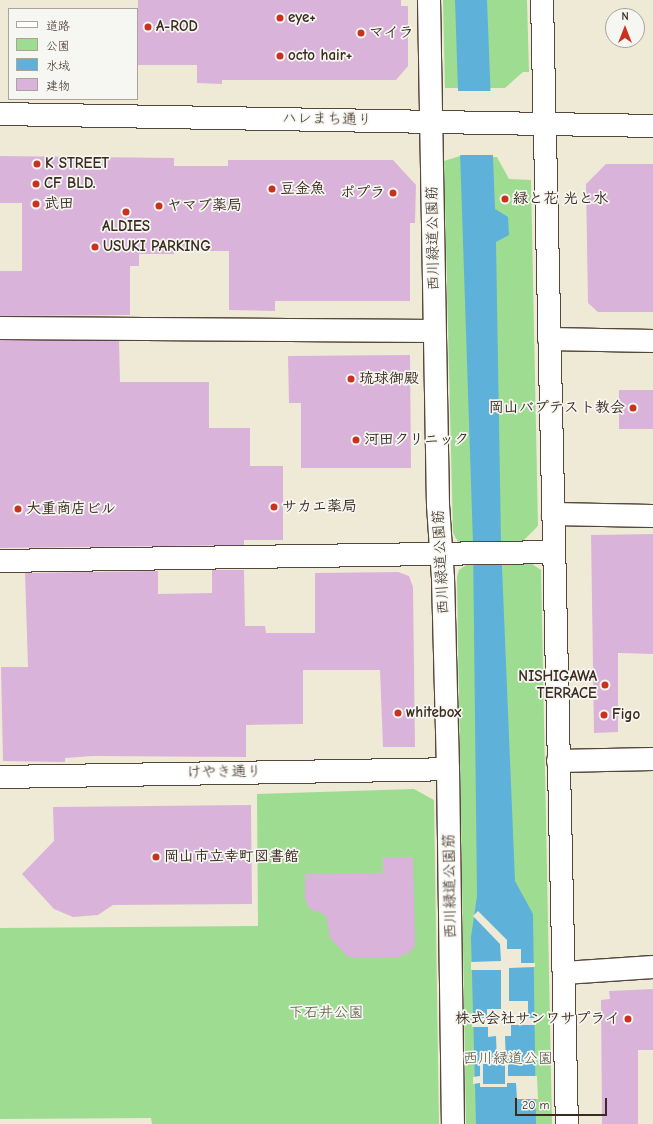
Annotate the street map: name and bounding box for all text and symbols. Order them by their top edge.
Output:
legend [8,8,138,100]
north arrow [605,8,645,48]
place label: eye+ [288,9,316,27]
text: N [621,10,629,23]
marker: eye+ [275,13,285,23]
place label: A-ROD [156,18,198,36]
text: 道路 [46,19,70,33]
marker: A-ROD [143,22,153,32]
place label: マイラ [369,24,414,42]
marker: マイラ [356,28,366,38]
text: 公園 [46,39,70,53]
place label: octo hair+ [288,47,352,65]
marker: octo hair+ [275,51,285,61]
text: 水域 [46,59,70,73]
text: 建物 [46,79,70,93]
street label: ハレまち通り [282,109,372,129]
place label: K STREET [45,155,109,173]
marker: K STREET [32,159,42,169]
place label: CF BLD. [44,175,96,193]
marker: CF BLD. [31,179,41,189]
place label: 豆金魚 [280,180,325,198]
marker: 豆金魚 [267,184,277,194]
place label: ポプラ [340,184,385,202]
street label: 西川緑道公園筋 [423,185,443,291]
marker: ポプラ [388,188,398,198]
place label: 緑と花 光と水 [513,190,608,208]
marker: 緑と花 光と水 [500,194,510,204]
place label: 武田 [44,195,74,213]
place label: ヤマブ薬局 [167,197,242,215]
marker: 武田 [31,199,41,209]
marker: ヤマブ薬局 [154,201,164,211]
marker: ALDIES [121,207,131,217]
place label: ALDIES [102,218,150,236]
place label: USUKI PARKING [103,238,211,256]
marker: USUKI PARKING [90,242,100,252]
place label: 琉球御殿 [359,370,419,388]
marker: 琉球御殿 [346,374,356,384]
place label: 岡山バプテスト教会 [490,399,625,417]
marker: 岡山バプテスト教会 [628,403,638,413]
place label: 河田クリニック [364,431,469,449]
marker: 河田クリニック [351,435,361,445]
place label: サカエ薬局 [282,498,357,516]
place label: 大重商店ビル [26,500,116,518]
marker: サカエ薬局 [269,502,279,512]
marker: 大重商店ビル [13,504,23,514]
street label: 西川緑道公園筋 [429,509,453,615]
place label: NISHIGAWA TERRACE [518,667,597,702]
marker: NISHIGAWA TERRACE [600,680,610,690]
place label: whitebox [406,704,461,722]
place label: Figo [612,706,640,724]
marker: whitebox [393,708,403,718]
marker: Figo [599,710,609,720]
street label: けやき通り [186,762,262,782]
street label: 西川緑道公園筋 [440,833,460,939]
place label: 岡山市立幸町図書館 [164,848,299,866]
marker: 岡山市立幸町図書館 [151,852,161,862]
park label: 下石井公園 [289,1004,363,1022]
place label: 株式会社サンワサプライ [455,1010,620,1028]
marker: 株式会社サンワサプライ [623,1014,633,1024]
park label: 西川緑道公園 [463,1050,553,1068]
scale bar [517,1090,609,1116]
text: 20 m [522,1098,550,1112]

